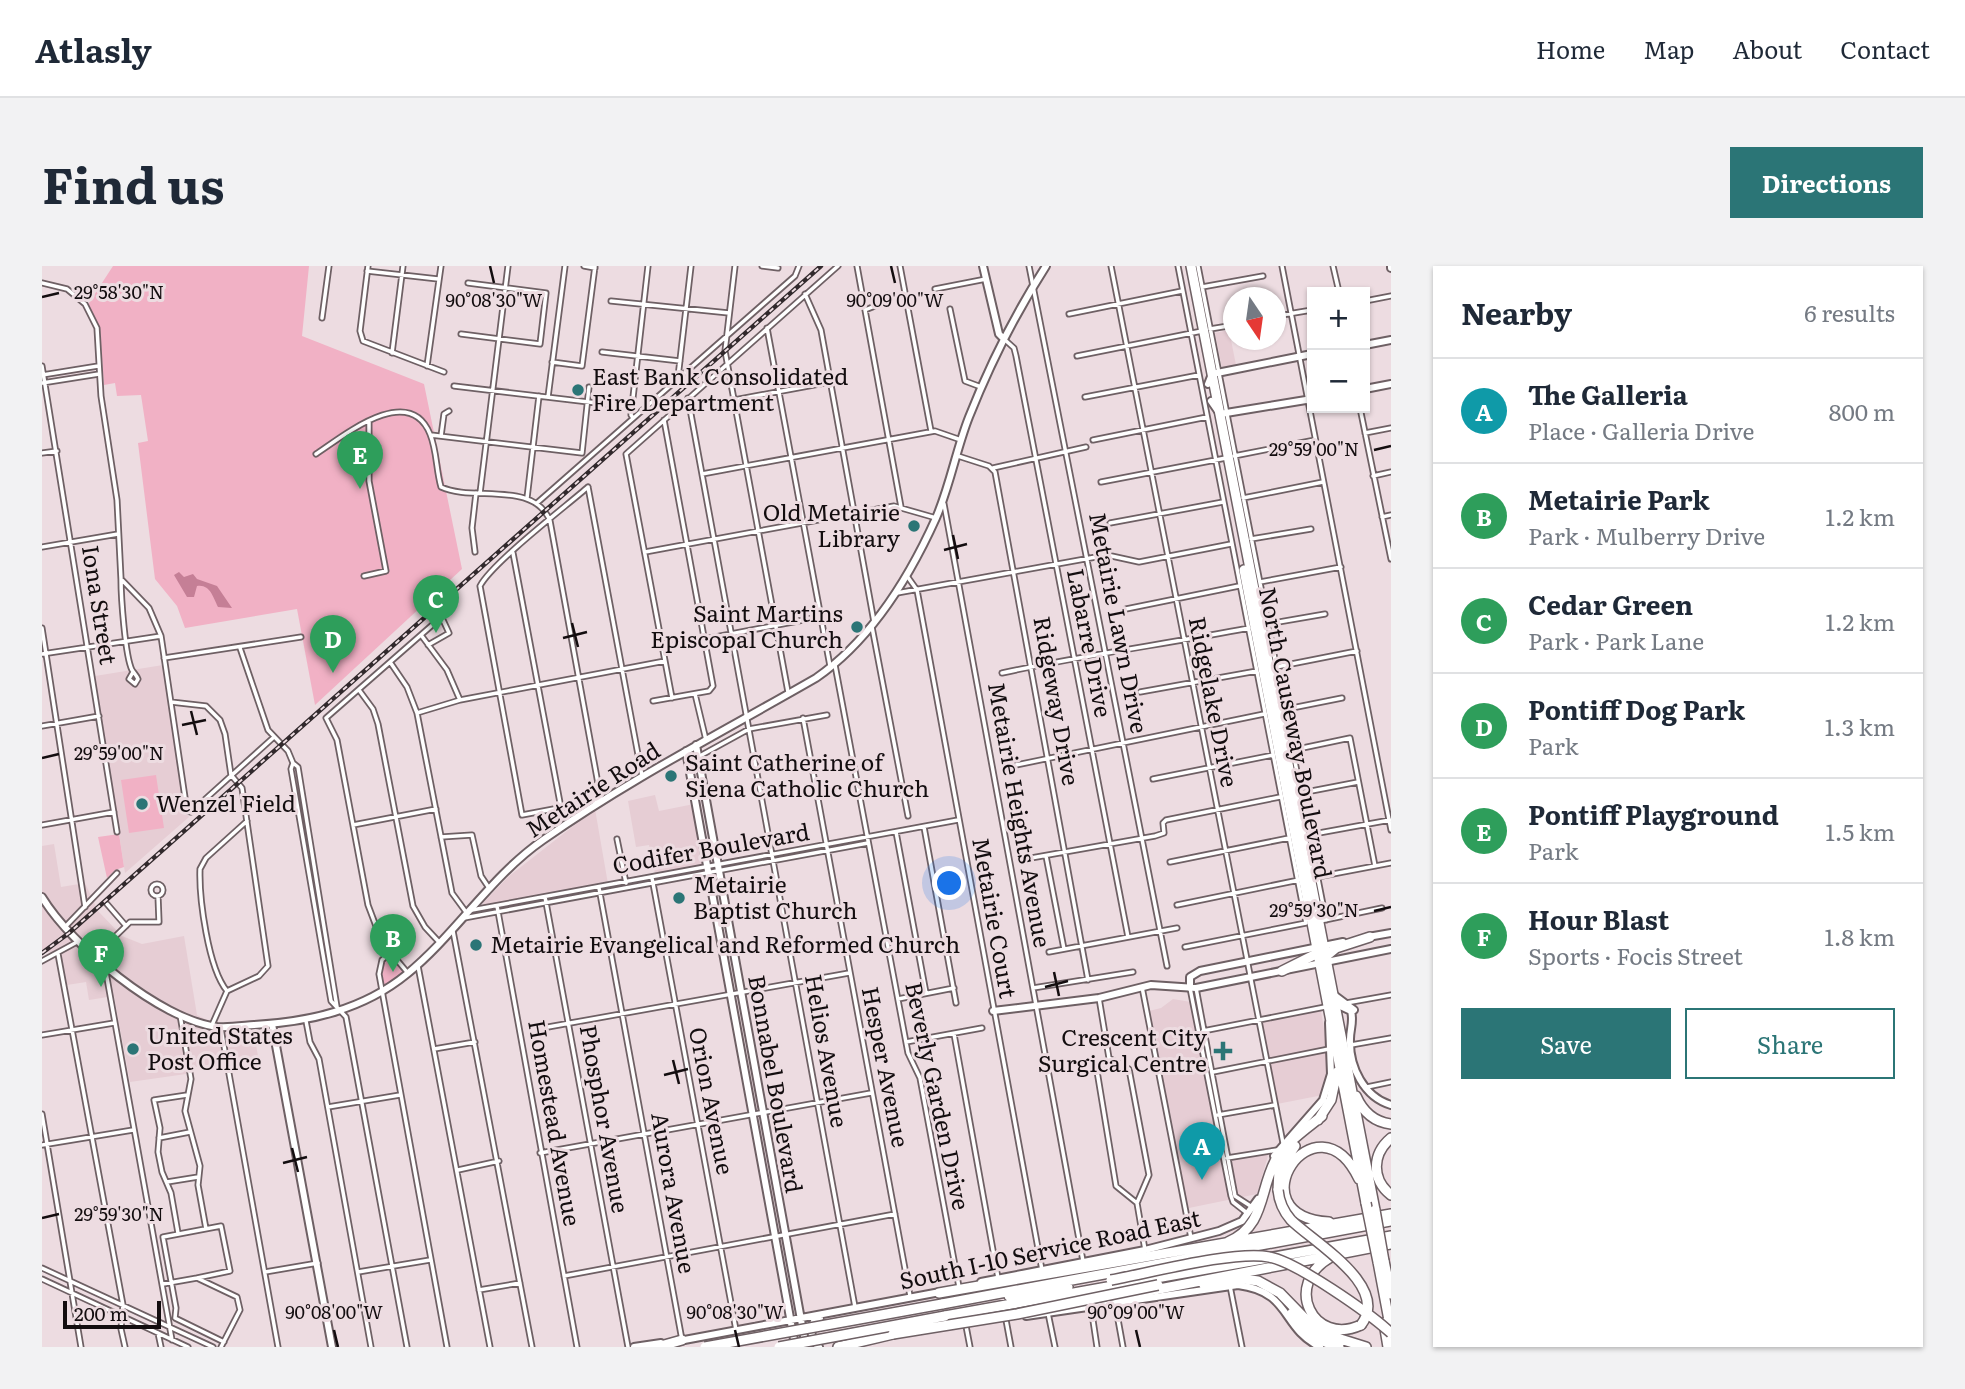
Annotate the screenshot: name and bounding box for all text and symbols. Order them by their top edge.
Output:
text: Atlasly [35,24,152,73]
text: Home [1536,31,1605,66]
text: Map [1643,31,1694,66]
text: About [1732,31,1802,66]
text: Contact [1840,31,1930,66]
text: Find us [42,146,225,219]
button: Directions [1730,147,1923,218]
text: 29°58'30"N [74,278,164,305]
text: 90°08'30"W [445,286,543,313]
text: 90°09'00"W [846,286,944,313]
north arrow [1223,287,1286,350]
map controls [1307,287,1370,413]
button: + [1307,287,1370,350]
text: Nearby [1461,290,1572,334]
text: 6 results [1804,295,1895,329]
button: − [1307,350,1370,413]
place label: East Bank Consolidated Fire Department [592,358,848,418]
text: The Galleria [1528,374,1688,413]
marker: East Bank Consolidated Fire Department [570,382,586,398]
text: A [1475,394,1493,428]
text: 800 m [1829,394,1895,428]
text: Place · Galleria Drive [1528,413,1754,447]
pin: E [337,431,383,489]
text: 29°59'00"N [1269,435,1359,462]
text: Metairie Park [1528,479,1710,518]
place label: Old Metairie Library [763,494,901,554]
text: B [1476,499,1492,533]
text: 1.2 km [1826,499,1895,533]
street label: Metairie Lawn Drive [1082,509,1158,736]
marker: Old Metairie Library [906,518,922,534]
text: Park · Mulberry Drive [1528,518,1765,552]
street label: Iona Street [75,543,127,668]
street label: Labarre Drive [1060,565,1122,720]
pin: C [413,575,459,633]
street label: North Causeway Boulevard [1252,584,1342,881]
text: Cedar Green [1528,584,1693,623]
place label: Saint Martins Episcopal Church [650,595,843,655]
text: C [1476,604,1492,638]
text: 1.2 km [1826,604,1895,638]
street label: Ridgeway Drive [1026,613,1090,788]
street label: Ridgelake Drive [1182,613,1248,790]
pin: D [310,615,356,673]
marker: Saint Martins Episcopal Church [849,619,865,635]
text: Park · Park Lane [1528,623,1704,657]
street label: Metairie Heights Avenue [981,679,1061,950]
text: Pontiff Dog Park [1528,689,1745,728]
text: D [1475,709,1493,743]
text: 1.3 km [1825,709,1895,743]
text: Park [1528,728,1578,762]
street label: Metairie Road [518,732,666,845]
text: 29°59'00"N [74,739,164,766]
place label: Saint Catherine of Siena Catholic Church [685,744,929,804]
marker: Saint Catherine of Siena Catholic Church [663,768,679,784]
place label: Wenzel Field [156,785,296,819]
text: Pontiff Playground [1528,794,1779,833]
marker: Wenzel Field [134,796,150,812]
street label: Codifer Boulevard [609,813,812,881]
text: E [1476,814,1492,848]
text: 1.5 km [1825,814,1895,848]
text: Park [1528,833,1578,867]
street label: Metairie Court [965,835,1027,1001]
place label: Metairie Baptist Church [693,866,857,926]
your location [932,866,966,900]
marker: Metairie Baptist Church [671,890,687,906]
text: 29°59'30"N [1269,896,1359,923]
text: Hour Blast [1528,899,1669,938]
pin: B [370,914,416,972]
text: F [1477,919,1491,953]
text: 1.8 km [1825,919,1895,953]
place label: Metairie Evangelical and Reformed Church [490,926,960,960]
pin: F [78,929,124,987]
marker: Metairie Evangelical and Reformed Church [468,937,484,953]
text: Sports · Focis Street [1528,938,1743,972]
street label: Helios Avenue [798,971,858,1130]
street label: Bonnabel Boulevard [741,972,813,1195]
street label: Beverly Garden Drive [898,978,980,1213]
street label: Hesper Avenue [855,983,919,1150]
button: Save [1461,1008,1671,1079]
button: Share [1685,1008,1895,1079]
place label: United States Post Office [147,1017,293,1077]
street label: Homestead Avenue [521,1017,591,1229]
place label: Crescent City Surgical Centre [1038,1019,1208,1079]
street label: Phosphor Avenue [573,1022,639,1216]
street label: Orion Avenue [682,1024,744,1177]
marker: United States Post Office [125,1041,141,1057]
marker: Crescent City Surgical Centre [1213,1041,1233,1061]
street label: Aurora Avenue [644,1109,706,1276]
pin: A [1179,1122,1225,1180]
street label: South I-10 Service Road East [896,1199,1204,1297]
text: 29°59'30"N [74,1200,164,1227]
scale bar [63,1298,161,1330]
text: 90°08'00"W [285,1298,383,1325]
text: 90°08'30"W [686,1298,784,1325]
text: 90°09'00"W [1087,1298,1185,1325]
text: 200 m [74,1299,128,1327]

